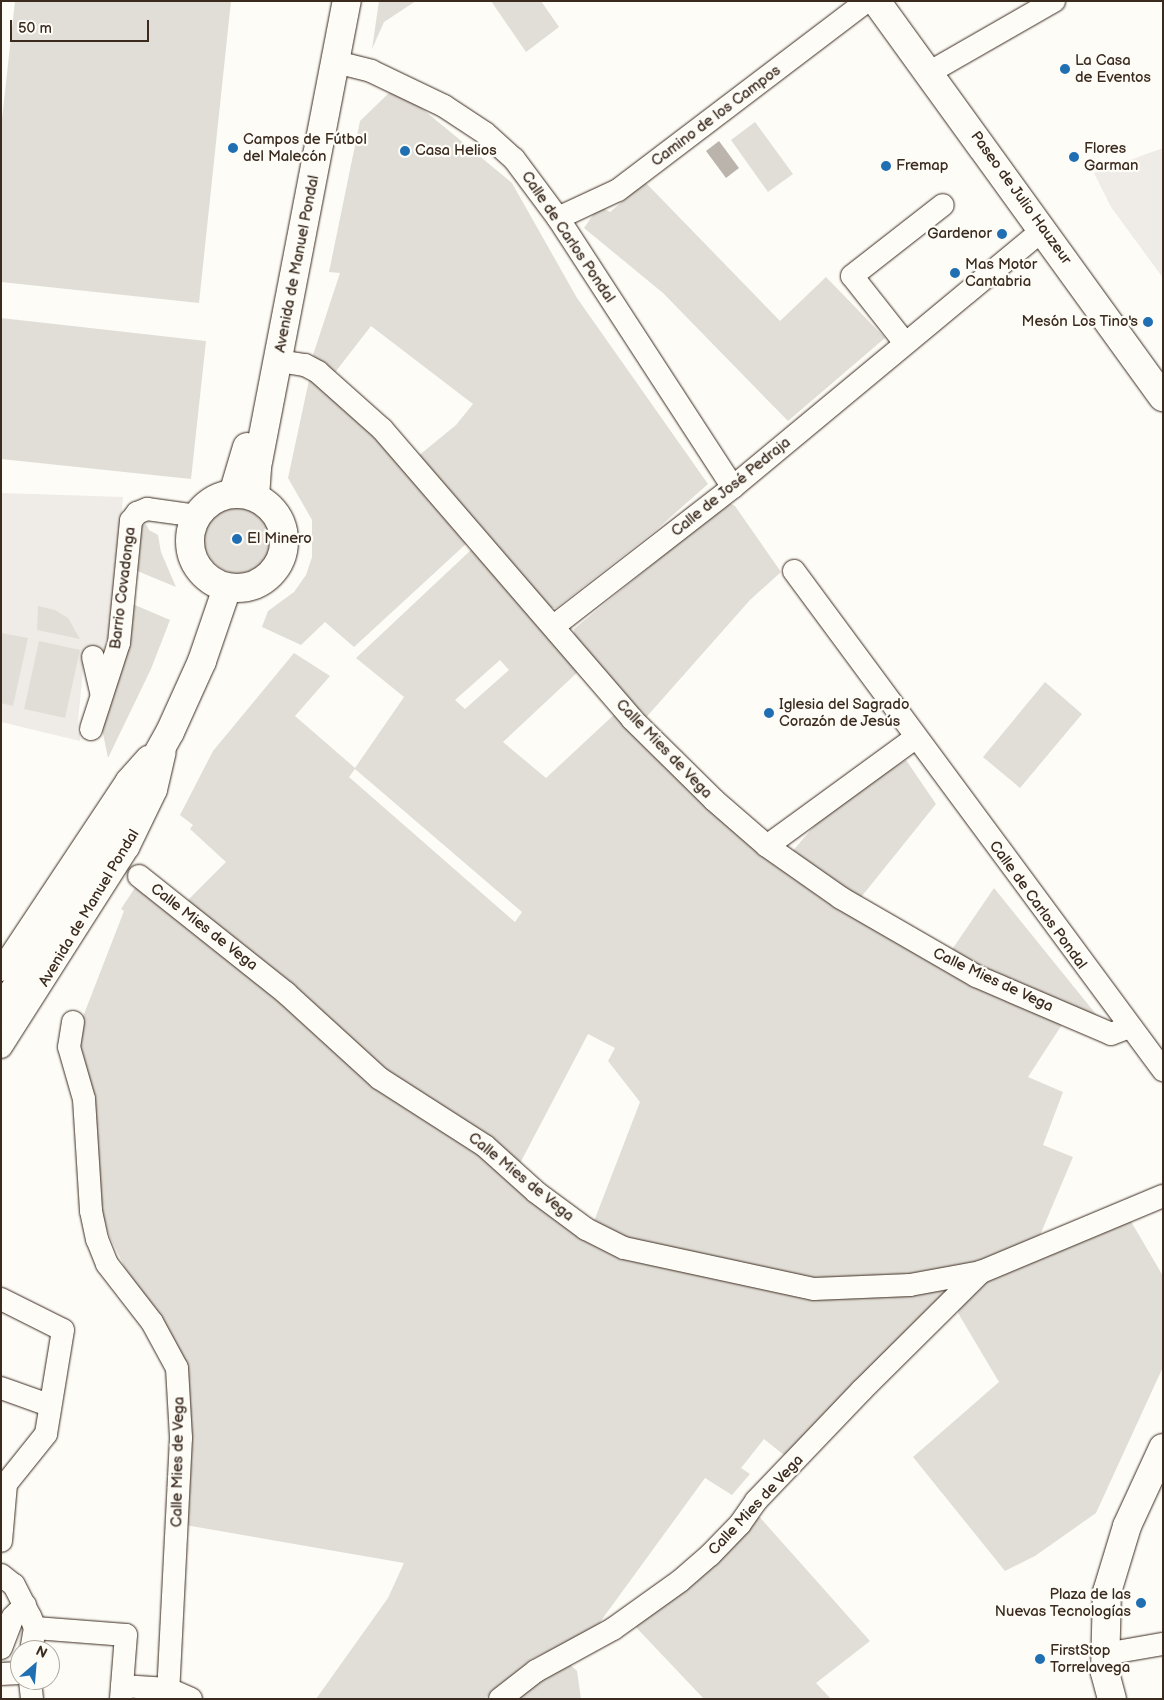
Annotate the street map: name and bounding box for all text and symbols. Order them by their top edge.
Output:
scale bar [12,10,151,42]
text: 50 m [18,19,52,38]
place label: La Casa de Eventos [1075,51,1151,86]
street label: Camino de los Campos [648,62,784,170]
marker: La Casa de Eventos [1059,63,1071,75]
street label: Paseo de Julio Hauzeur [966,128,1076,268]
place label: Campos de Fútbol del Malecón [243,130,367,165]
place label: Flores Garman [1084,139,1139,174]
marker: Campos de Fútbol del Malecón [227,142,239,154]
place label: Casa Helios [415,142,497,160]
marker: Casa Helios [399,145,411,157]
marker: Flores Garman [1068,151,1080,163]
place label: Fremap [896,157,949,175]
marker: Fremap [880,160,892,172]
street label: Calle de Carlos Pondal [517,168,619,306]
street label: Avenida de Manuel Pondal [271,174,323,354]
place label: Gardenor [927,225,992,243]
marker: Gardenor [996,228,1008,240]
place label: Mas Motor Cantabria [965,255,1037,290]
marker: Mas Motor Cantabria [949,267,961,279]
place label: Mesón Los Tino's [1021,313,1138,331]
marker: Mesón Los Tino's [1142,316,1154,328]
street label: Calle de José Pedraja [668,433,794,541]
street label: Barrio Covadonga [107,526,139,650]
place label: El Minero [247,530,312,548]
marker: El Minero [231,533,243,545]
place label: Iglesia del Sagrado Corazón de Jesús [779,695,910,730]
street label: Calle Mies de Vega [612,696,716,802]
marker: Iglesia del Sagrado Corazón de Jesús [763,707,775,719]
street label: Avenida de Manuel Pondal [35,826,143,990]
street label: Calle de Carlos Pondal [985,837,1091,973]
street label: Calle Mies de Vega [147,880,261,974]
street label: Calle Mies de Vega [930,944,1056,1016]
street label: Calle Mies de Vega [464,1129,578,1225]
street label: Calle Mies de Vega [168,1396,188,1528]
street label: Calle Mies de Vega [705,1451,807,1559]
place label: Plaza de las Nuevas Tecnologías [994,1585,1131,1620]
marker: Plaza de las Nuevas Tecnologías [1135,1597,1147,1609]
north arrow [10,1640,60,1690]
place label: FirstStop Torrelavega [1050,1641,1130,1676]
text: N [33,1642,50,1662]
marker: FirstStop Torrelavega [1034,1653,1046,1665]

